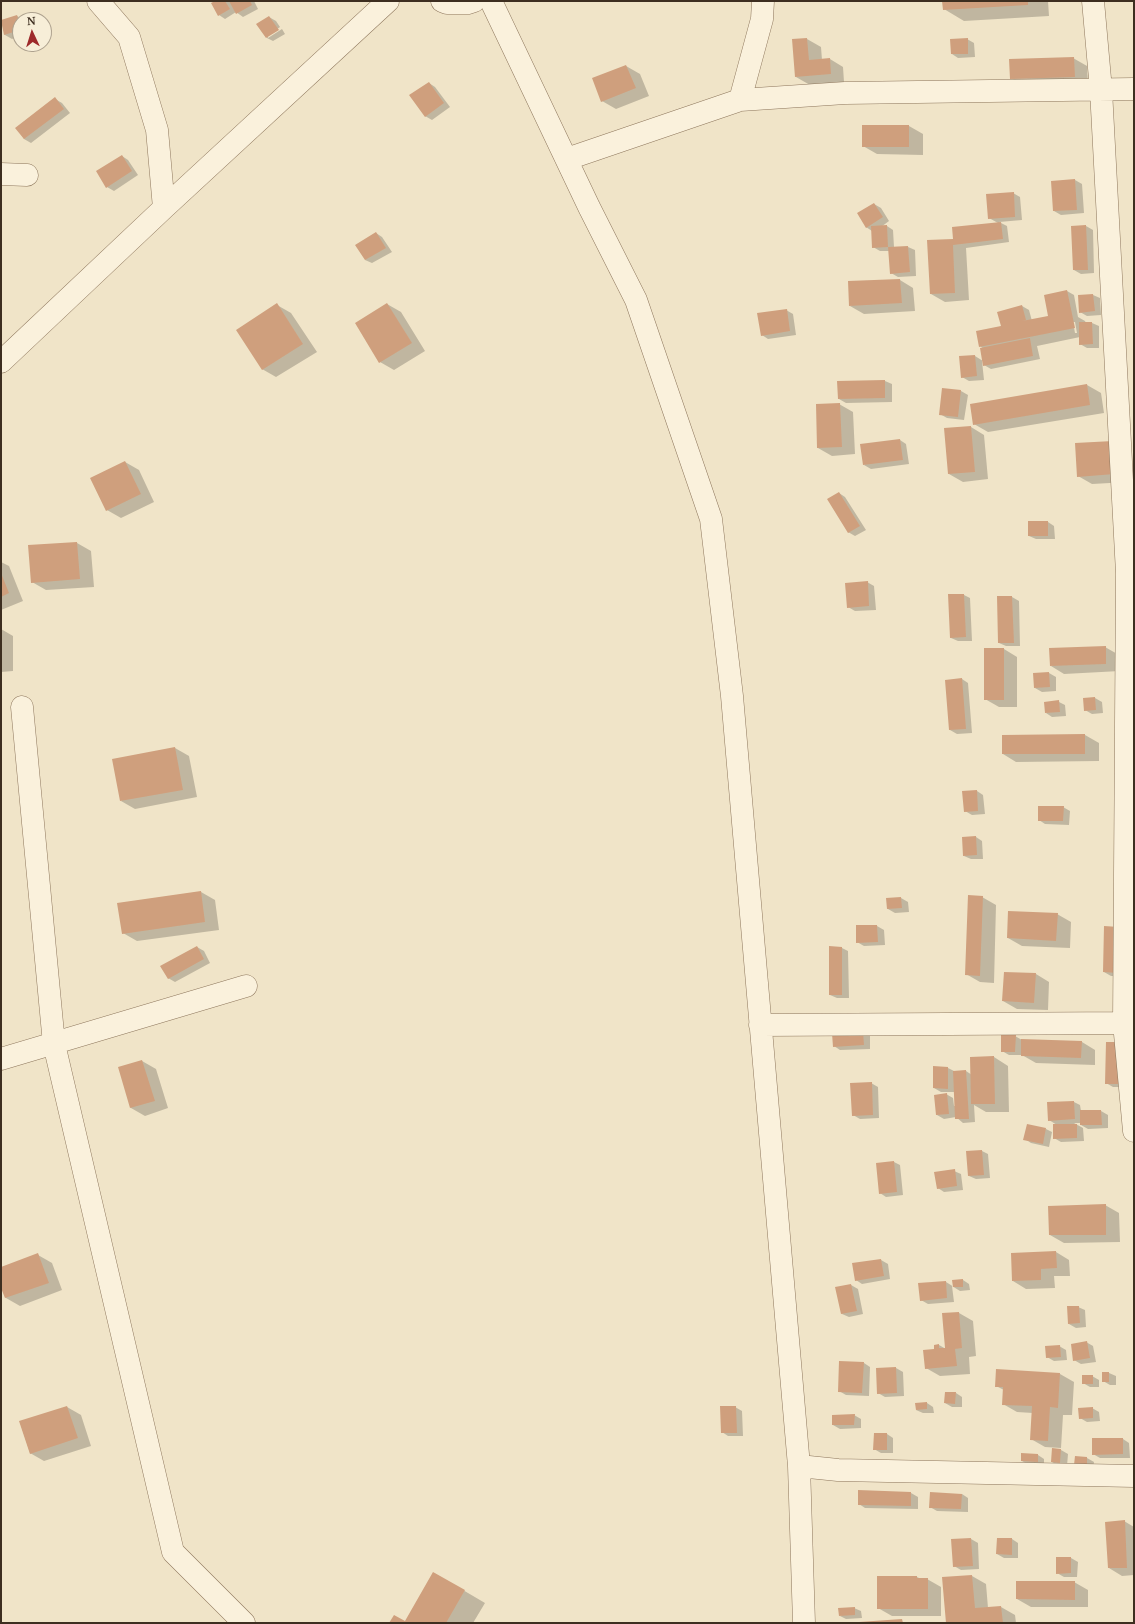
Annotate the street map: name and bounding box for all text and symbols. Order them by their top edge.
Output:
north arrow [12,12,52,52]
text: N [26,13,36,28]

